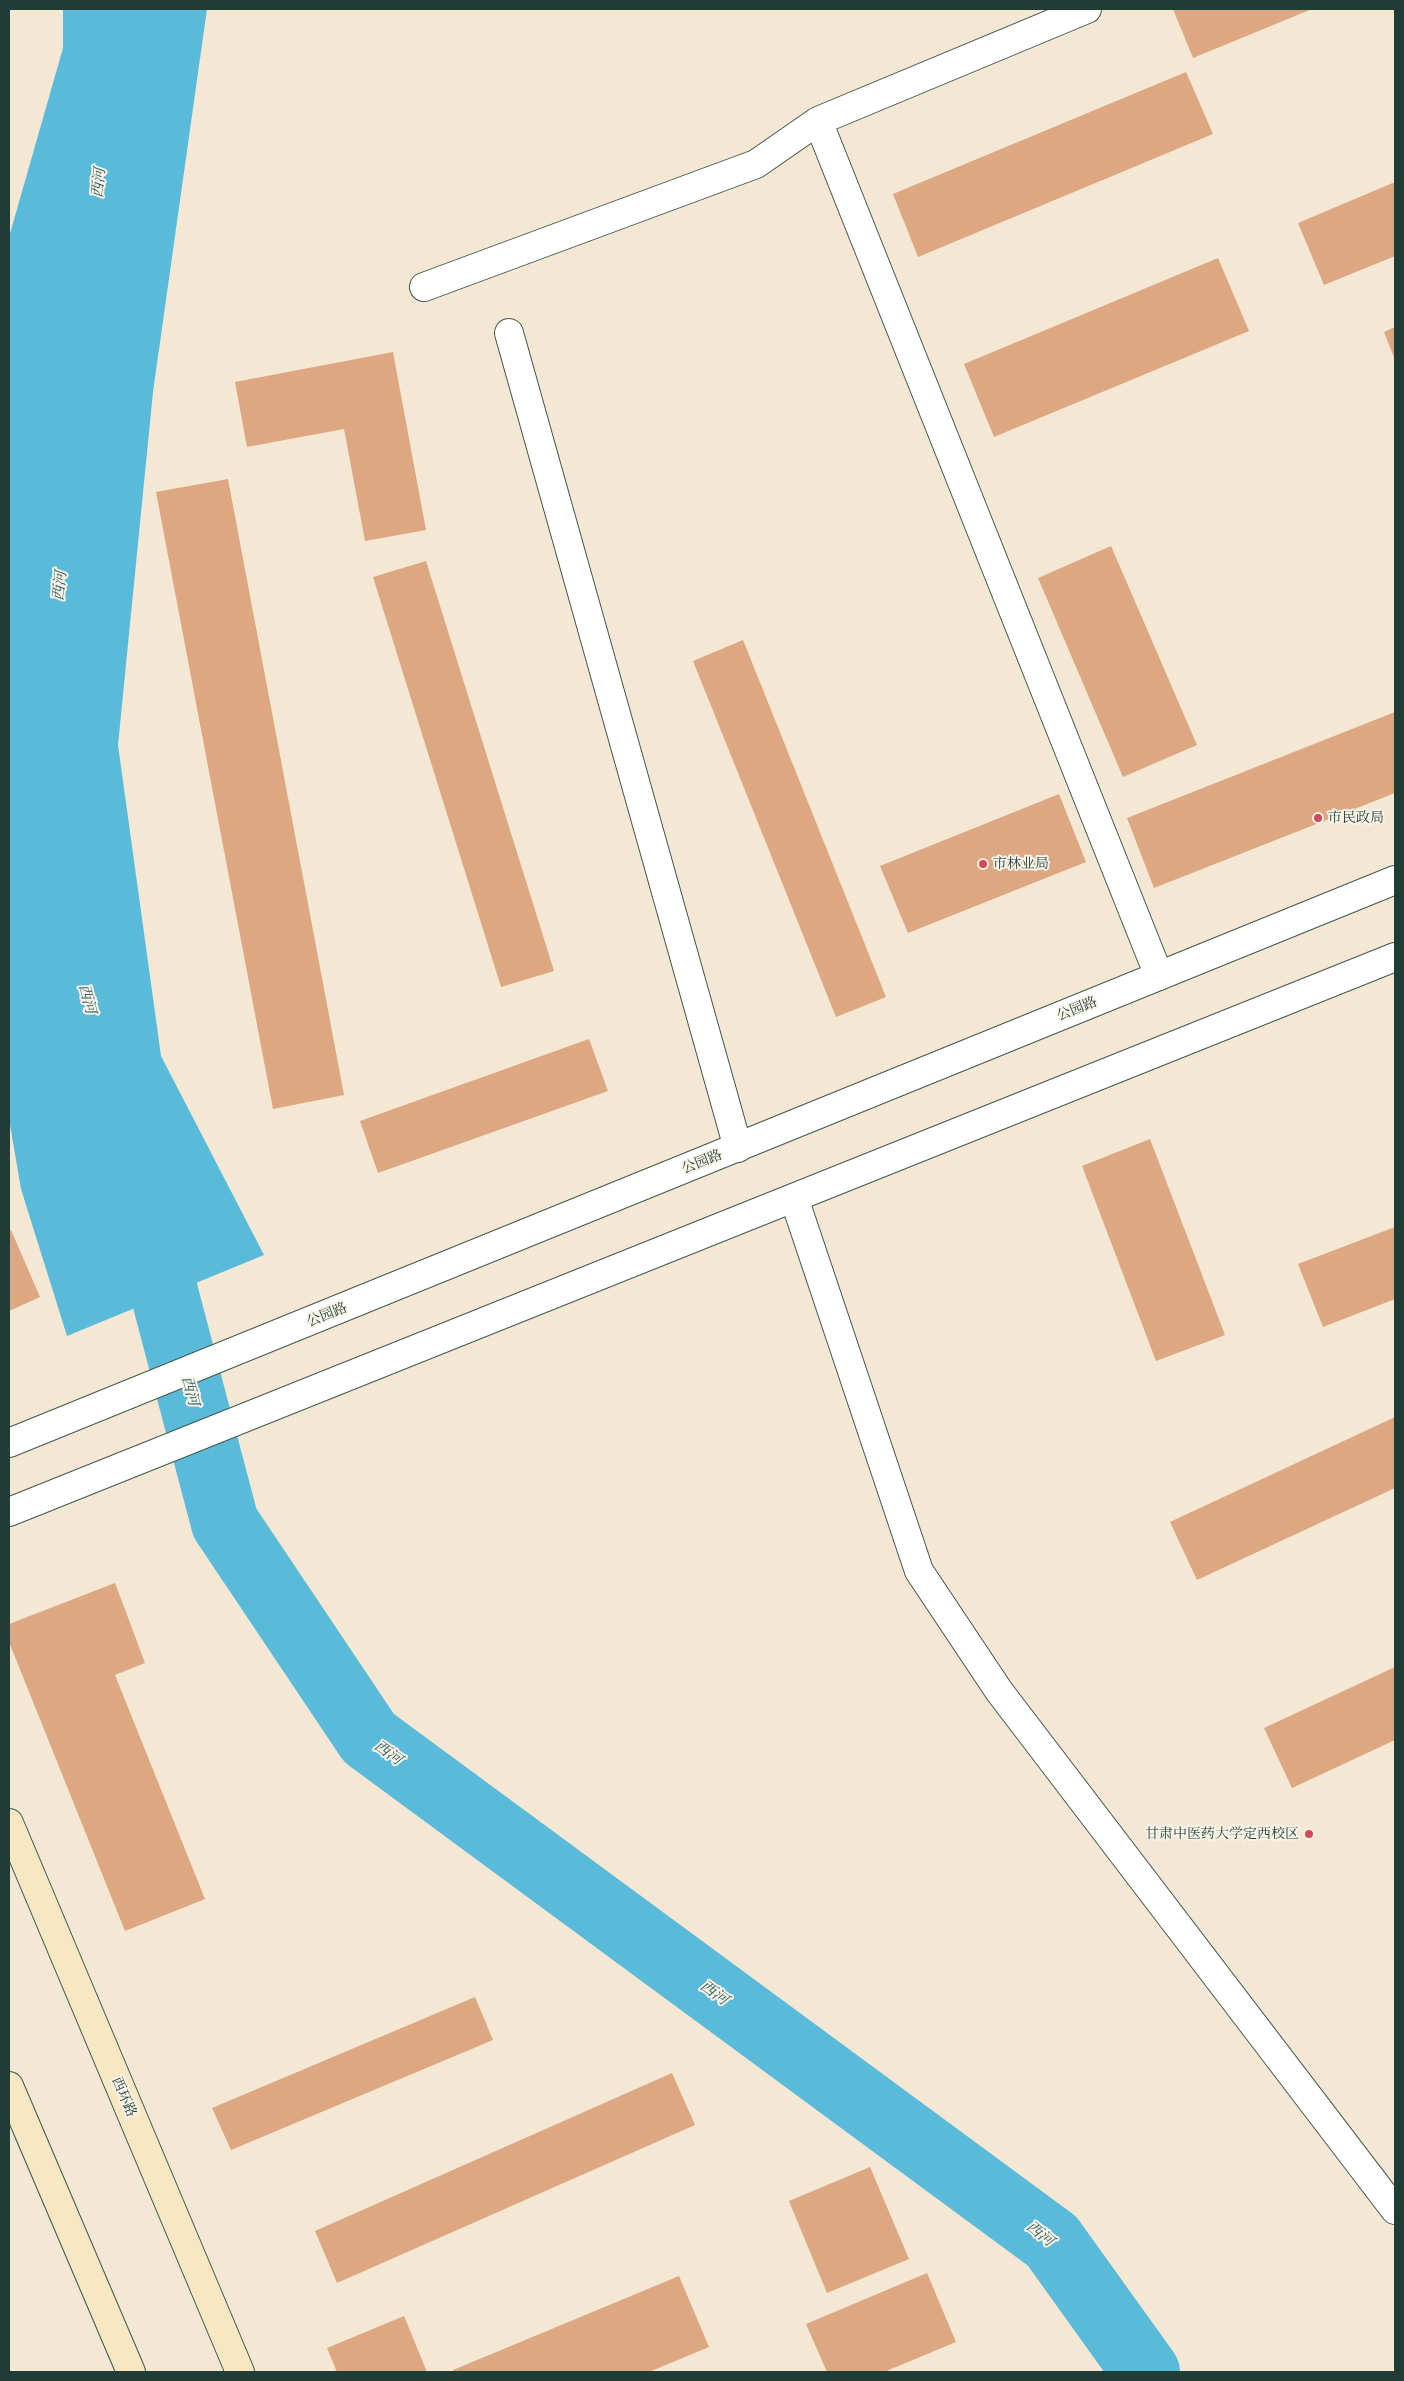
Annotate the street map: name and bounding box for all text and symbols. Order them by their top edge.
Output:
water label: 西河 [88,167,110,199]
water label: 西河 [49,570,71,602]
place label: 市民政局 [1328,810,1384,826]
marker: 市民政局 [1312,812,1324,824]
place label: 市林业局 [993,856,1049,872]
marker: 市林业局 [977,858,989,870]
water label: 西河 [74,982,100,1016]
street label: 公园路 [1054,993,1100,1025]
street label: 公园路 [679,1146,725,1178]
street label: 公园路 [304,1299,350,1331]
water label: 西河 [177,1374,203,1408]
water label: 西河 [371,1737,405,1769]
place label: 甘肃中医药大学定西校区 [1145,1826,1299,1842]
marker: 甘肃中医药大学定西校区 [1303,1828,1315,1840]
water label: 西河 [697,1977,731,2009]
street label: 西环路 [108,2074,140,2120]
water label: 西河 [1023,2218,1057,2250]

